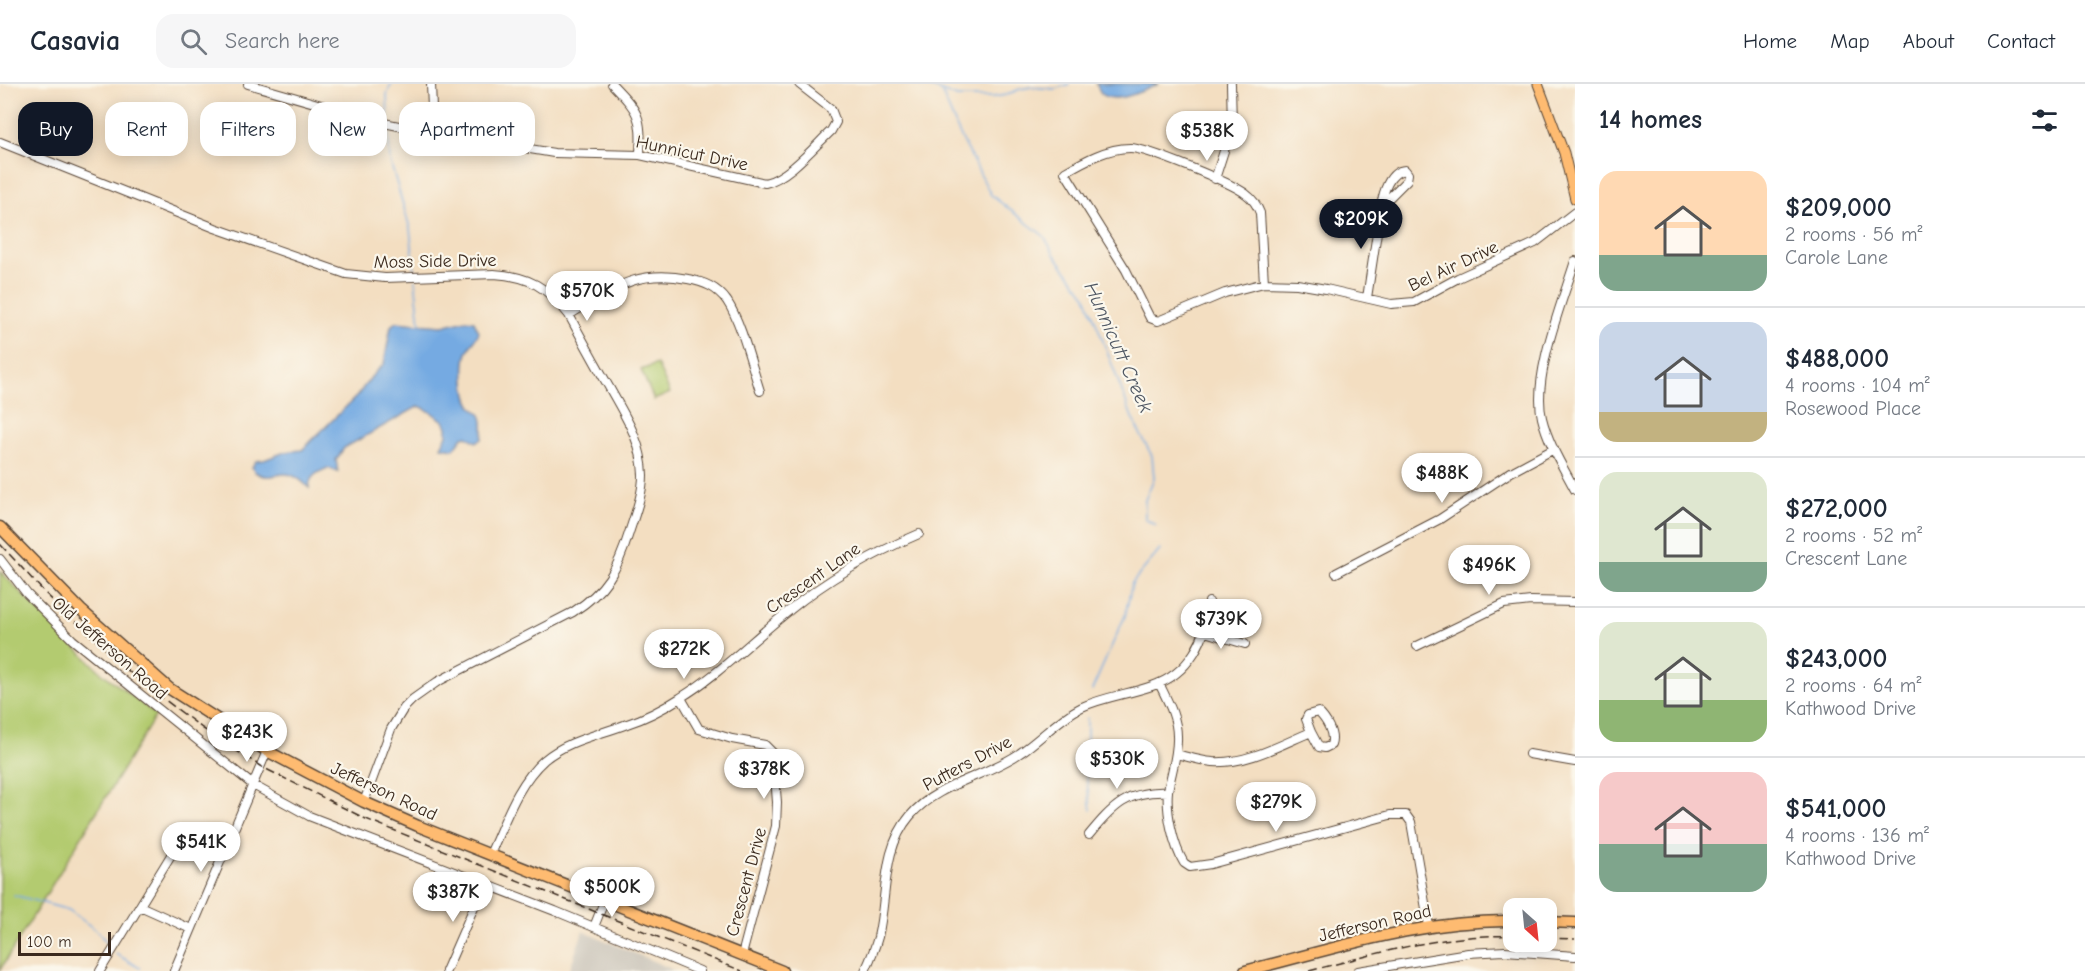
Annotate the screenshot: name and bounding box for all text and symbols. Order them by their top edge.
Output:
search box [156,14,576,68]
text: Casavia [30,25,120,57]
icon: search [177,25,210,58]
text: Search here [225,28,340,54]
text: Home [1743,29,1797,53]
text: Map [1830,29,1870,53]
text: About [1903,29,1954,53]
text: Contact [1987,29,2055,53]
chip: Buy [18,102,93,156]
chip: Rent [105,102,188,156]
chip: Filters [200,102,296,156]
chip: New [308,102,387,156]
chip: Apartment [399,102,535,156]
icon: filters [2028,104,2061,137]
text: 14 homes [1599,105,1702,135]
pin: $538K [1165,111,1249,162]
text: $538K [1180,119,1234,142]
street label: Hunnicut Drive [634,131,750,176]
text: $209,000 [1785,193,1892,223]
icon: home [1647,195,1719,267]
pin: $209K [1319,199,1403,250]
text: $209K [1333,207,1389,230]
text: 2 rooms · 56 m² [1785,223,1923,246]
street label: Bel Air Drive [1405,237,1501,296]
text: Carole Lane [1785,246,1888,269]
street label: Moss Side Drive [373,250,497,273]
pin: $570K [545,271,629,322]
water label: Hunnicutt Creek [1079,278,1158,416]
text: $570K [560,279,614,302]
text: $488,000 [1785,344,1889,374]
icon: home [1647,346,1719,418]
text: 4 rooms · 104 m² [1785,374,1930,397]
text: Rosewood Place [1785,397,1921,420]
pin: $488K [1400,453,1484,504]
text: $488K [1415,461,1469,484]
text: $272,000 [1785,494,1888,524]
icon: home [1647,496,1719,568]
text: 2 rooms · 52 m² [1785,524,1922,547]
street label: Crescent Lane [762,538,864,619]
pin: $496K [1447,545,1531,596]
text: Crescent Lane [1785,547,1907,570]
text: $496K [1462,553,1516,576]
street label: Old Jefferson Road [48,593,172,704]
pin: $739K [1179,599,1263,650]
text: $739K [1195,607,1247,630]
pin: $272K [642,629,726,680]
text: $272K [658,637,710,660]
text: $243,000 [1785,644,1887,674]
icon: home [1647,646,1719,718]
text: 2 rooms · 64 m² [1785,674,1921,697]
text: Kathwood Drive [1785,697,1916,720]
pin: $243K [205,712,289,763]
text: $243K [221,720,273,743]
street label: Putters Drive [919,731,1015,796]
pin: $530K [1075,739,1159,790]
text: $530K [1089,747,1145,770]
pin: $378K [722,749,806,800]
text: $378K [738,757,790,780]
street label: Jefferson Road [327,758,440,825]
pin: $279K [1234,782,1318,833]
text: $279K [1250,790,1302,813]
text: $541,000 [1785,794,1886,824]
icon: home [1647,796,1719,868]
pin: $541K [159,822,243,873]
text: 4 rooms · 136 m² [1785,824,1929,847]
street label: Crescent Drive [722,825,771,939]
text: $541K [175,830,227,853]
text: Kathwood Drive [1785,847,1916,870]
pin: $500K [570,867,654,918]
pin: $387K [411,872,495,923]
text: $500K [584,875,640,898]
text: $387K [427,880,479,903]
north arrow [1503,898,1557,952]
map controls [1503,898,1557,952]
street label: Jefferson Road [1317,900,1433,947]
scale bar [18,929,111,956]
text: 100 m [27,933,71,951]

